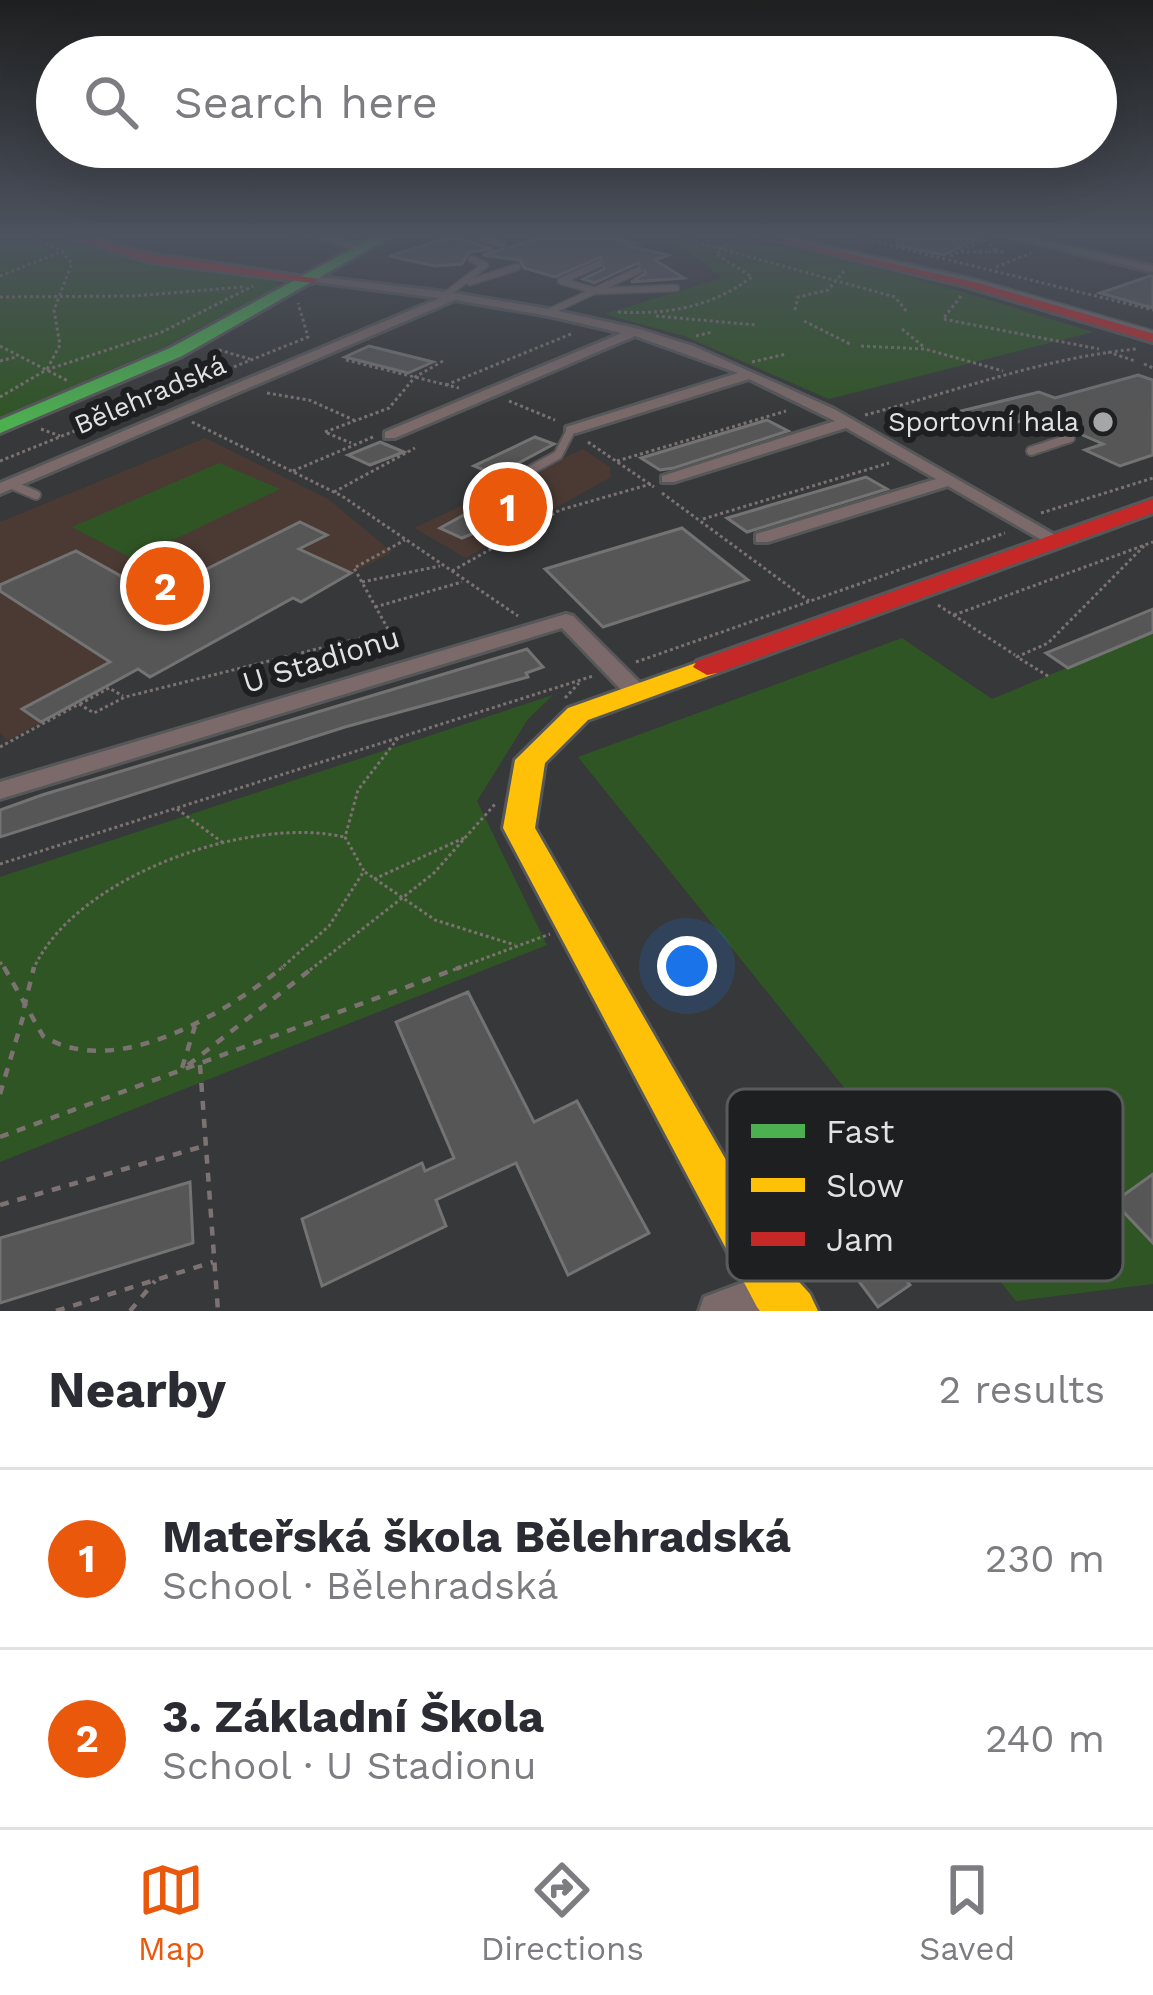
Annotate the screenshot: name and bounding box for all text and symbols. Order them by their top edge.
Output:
search box [36,36,1117,168]
icon: search [78,69,144,135]
text: Search here [174,76,438,129]
street label: Bělehradská [70,349,230,441]
place label: Sportovní hala [888,406,1079,438]
marker: Sportovní hala [1090,409,1116,435]
pin: 1 [469,462,547,552]
pin: 2 [126,541,204,631]
street label: U Stadionu [238,619,403,700]
your location [657,936,717,996]
legend [727,1089,1123,1281]
text: Fast [826,1112,895,1151]
text: Slow [826,1166,904,1205]
text: Jam [826,1220,894,1259]
text: Nearby [48,1360,226,1419]
text: 2 results [939,1367,1105,1412]
text: Mateřská škola Bělehradská [162,1510,791,1563]
text: 1 [79,1536,95,1581]
text: 230 m [985,1536,1105,1581]
text: School · Bělehradská [162,1563,559,1608]
text: 3. Základní Škola [162,1690,544,1743]
text: 2 [75,1716,99,1761]
text: 240 m [985,1716,1105,1761]
text: School · U Stadionu [162,1743,537,1788]
tab: Map [138,1857,205,1968]
tab: Directions [481,1857,644,1968]
tab: Saved [919,1857,1015,1968]

